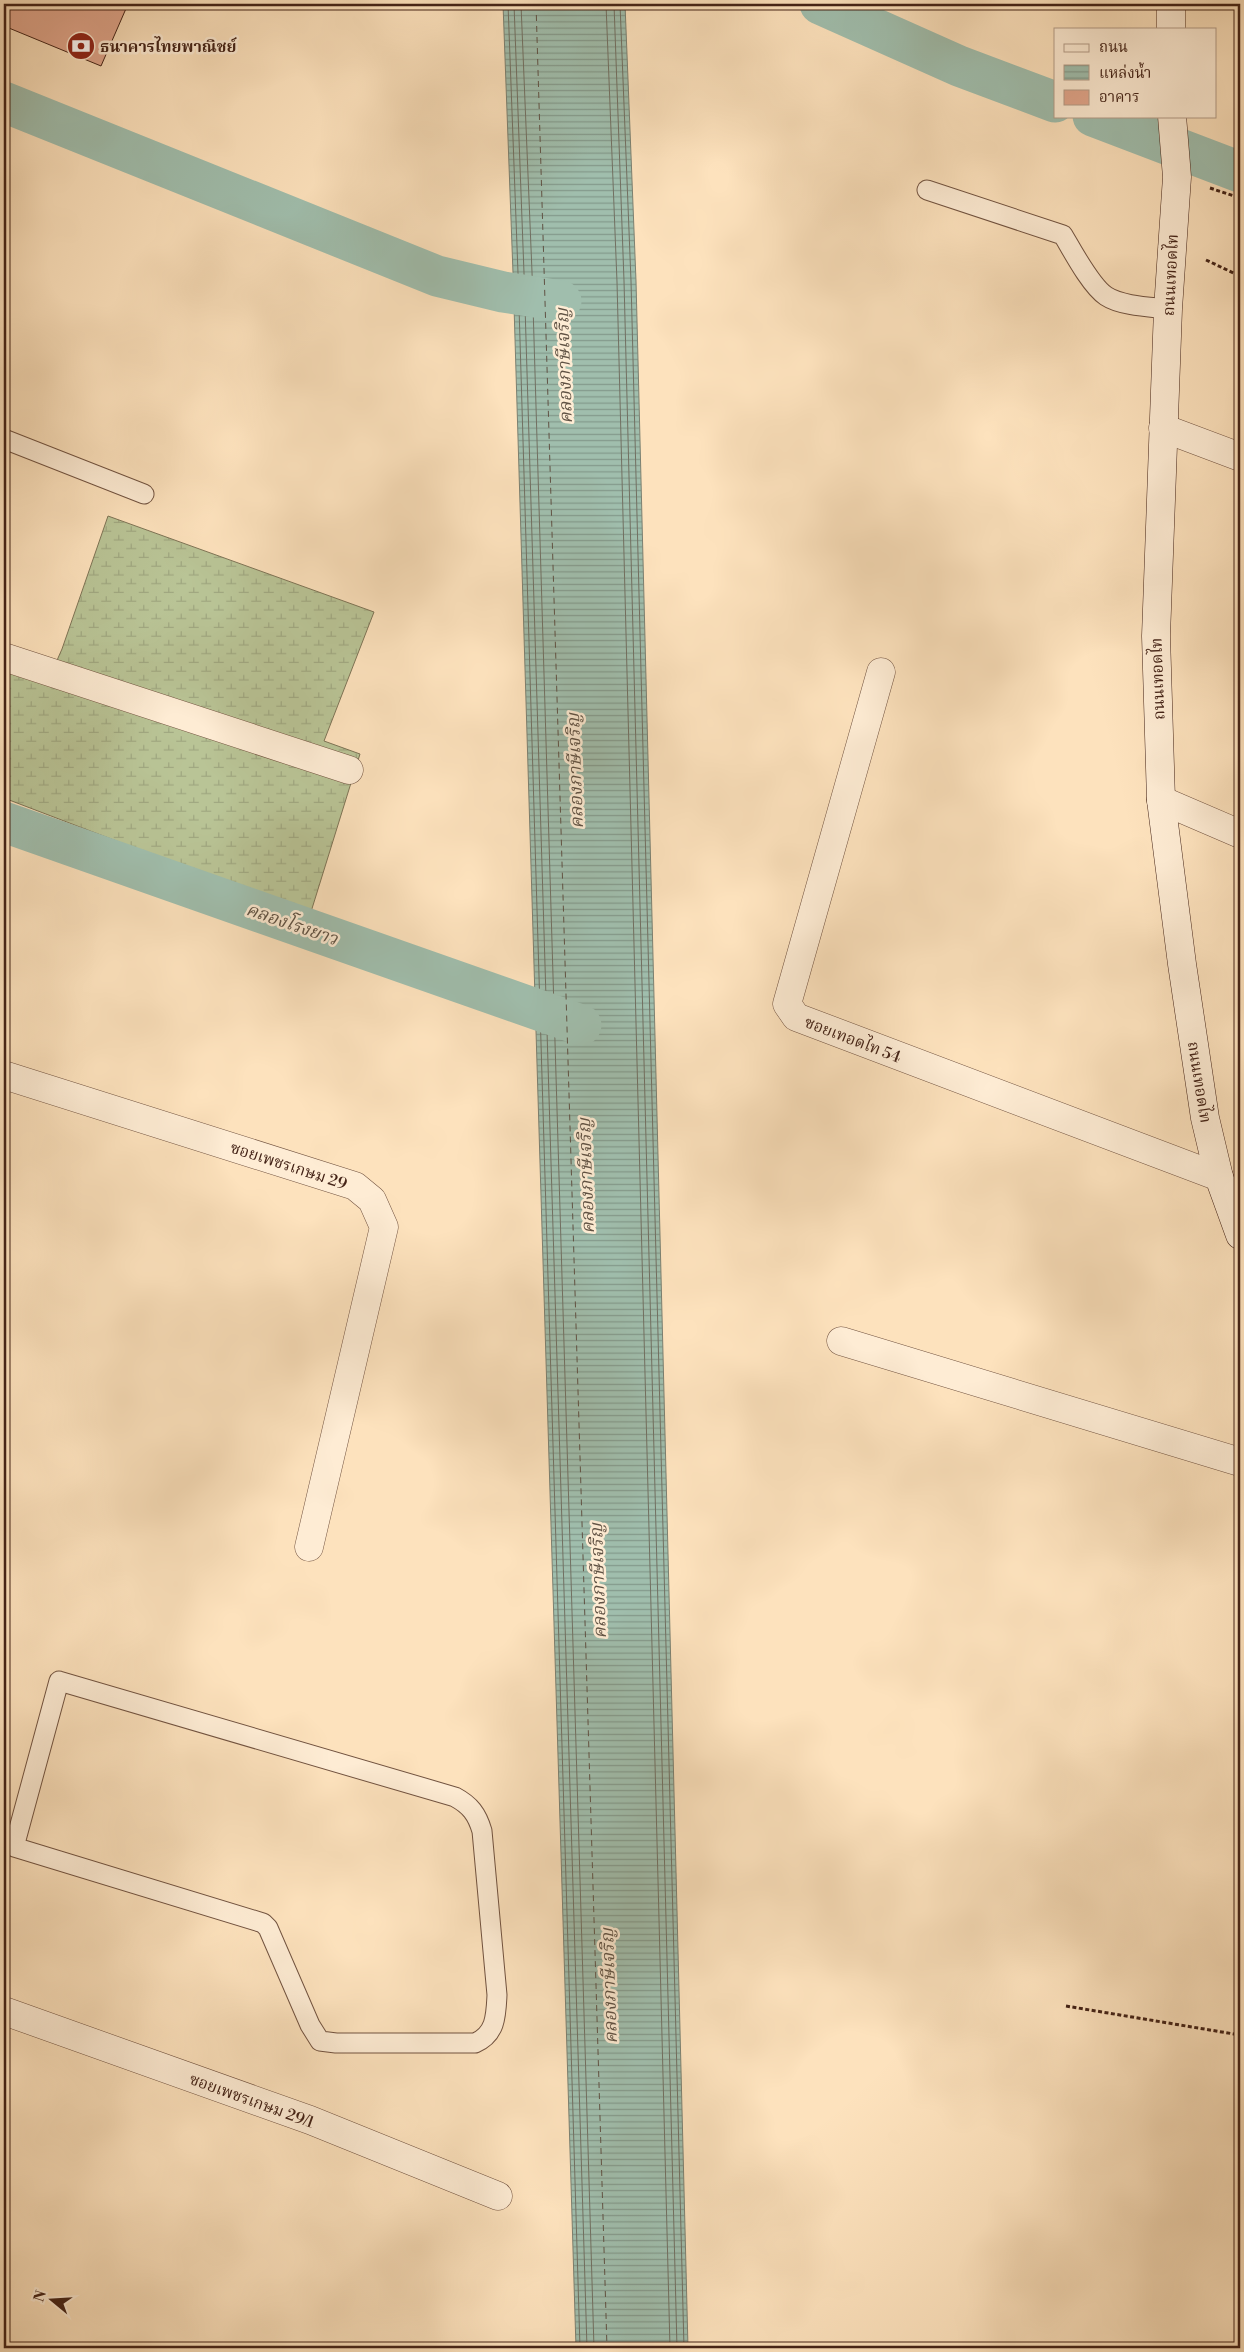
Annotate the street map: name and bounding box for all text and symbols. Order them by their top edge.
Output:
legend [1054,28,1216,118]
bank icon: ธนาคารไทยพาณิชย์ [66,31,96,61]
place label: ธนาคารไทยพาณิชย์ [100,36,237,57]
text: ถนน [1099,38,1128,57]
text: แหล่งน้ำ [1099,62,1151,83]
text: อาคาร [1099,88,1139,107]
street label: ถนนเทอดไท [1158,233,1183,317]
water label: คลองภาษีเจริญ [551,307,578,424]
street label: ถนนเทอดไท [1146,638,1169,720]
water label: คลองภาษีเจริญ [562,712,589,829]
water label: คลองโรงยาว [243,896,342,951]
street label: ซอยเทอดไท 54 [802,1011,905,1068]
street label: ถนนเทอดไท [1183,1040,1216,1124]
water label: คลองภาษีเจริญ [573,1117,600,1234]
street label: ซอยเพชรเกษม 29 [228,1138,350,1194]
water label: คลองภาษีเจริญ [585,1522,612,1639]
water label: คลองภาษีเจริญ [596,1927,623,2044]
street label: ซอยเพชรเกษม 29/1 [186,2069,317,2133]
north arrow [28,2274,78,2324]
text: N [30,2288,51,2304]

